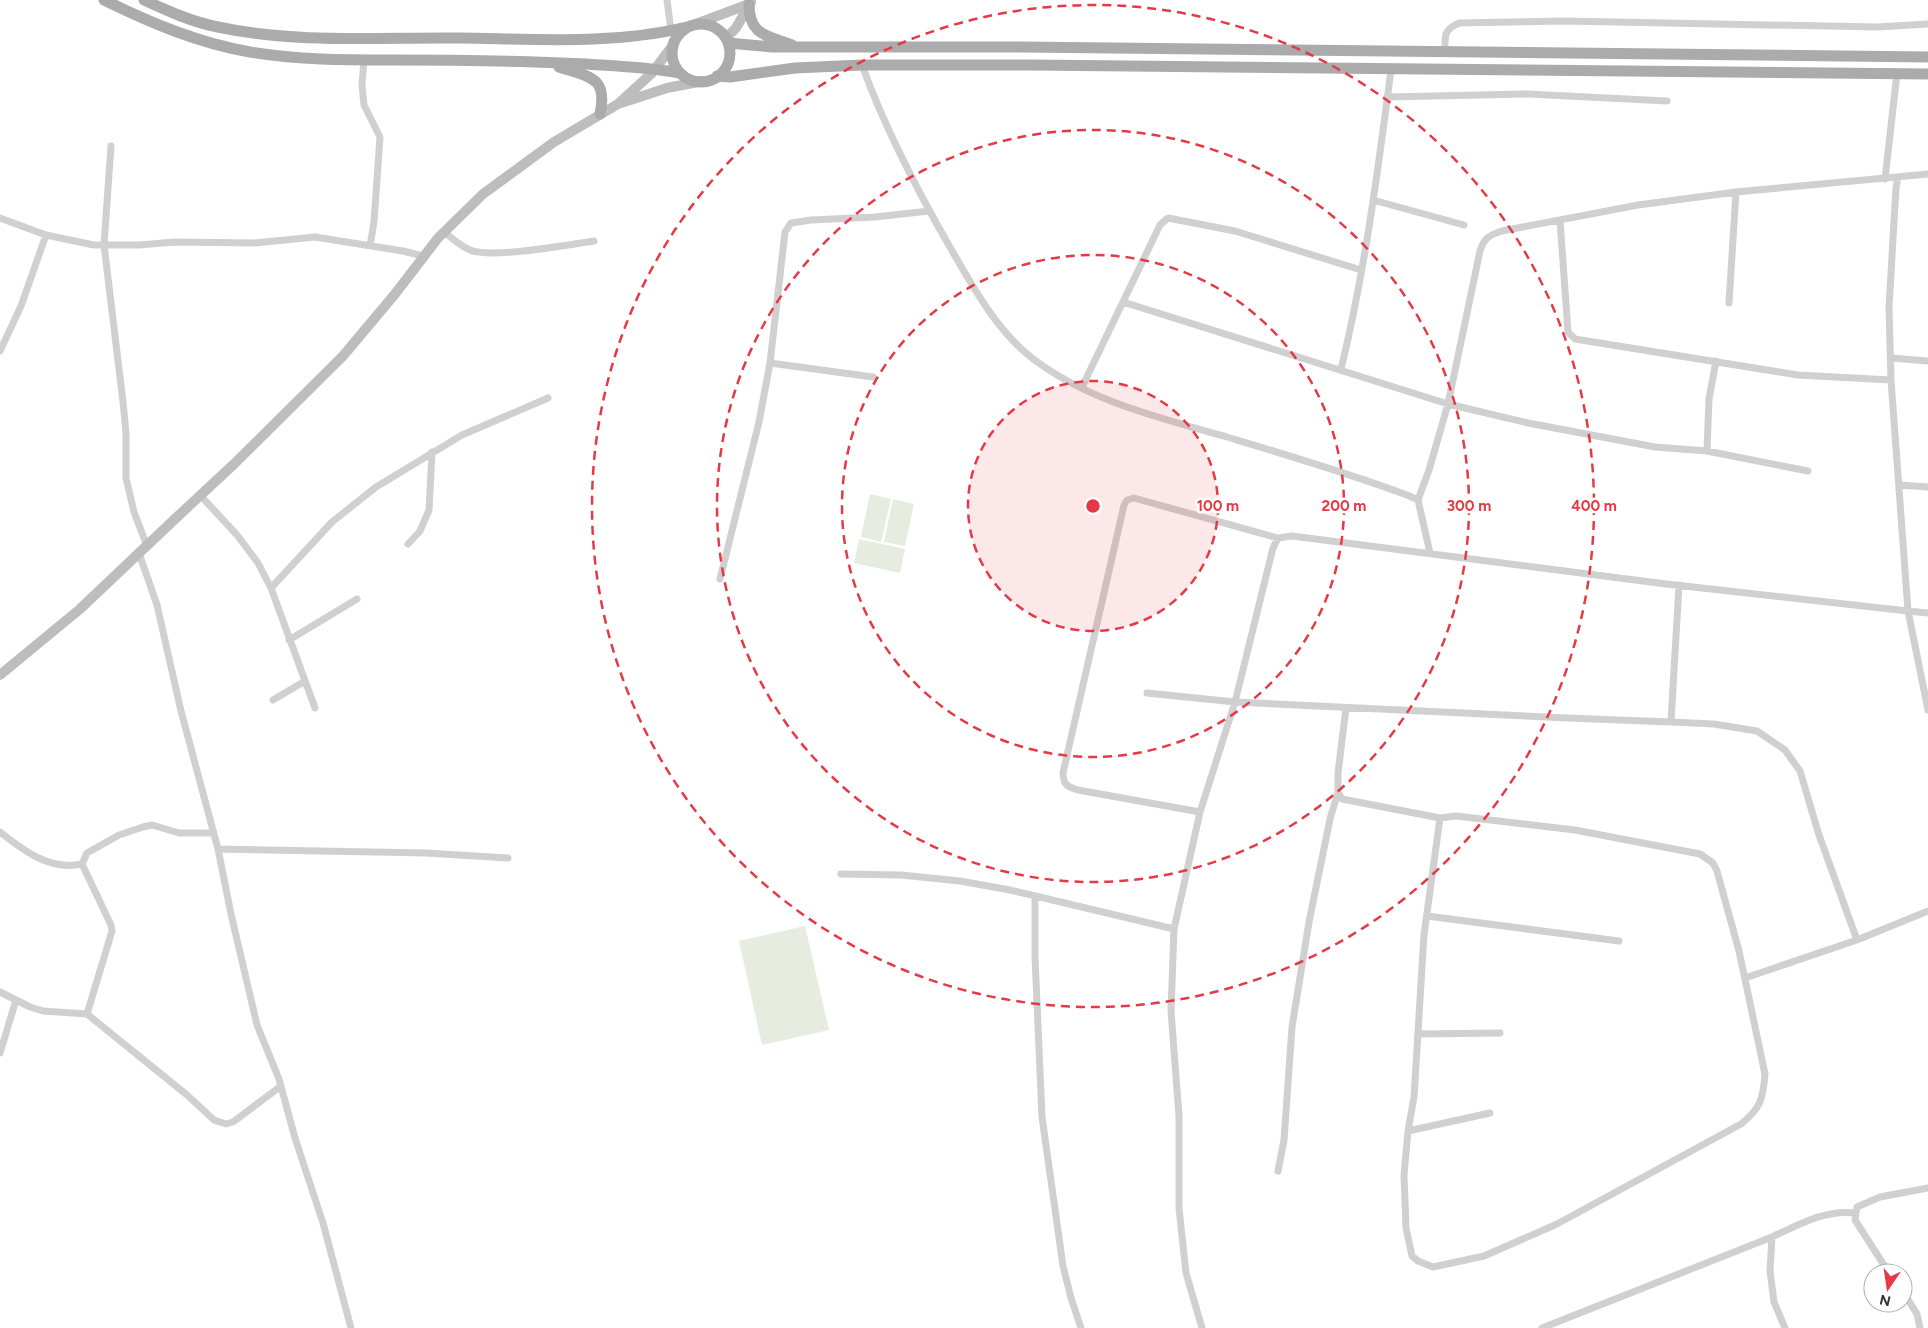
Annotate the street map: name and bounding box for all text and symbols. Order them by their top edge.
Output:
centre of rings [1084,497,1102,515]
text: 100 m [1197,497,1239,515]
text: 200 m [1322,497,1366,515]
text: 300 m [1447,497,1491,515]
text: 400 m [1571,497,1617,515]
north arrow [1863,1263,1913,1313]
text: N [1878,1291,1892,1310]

